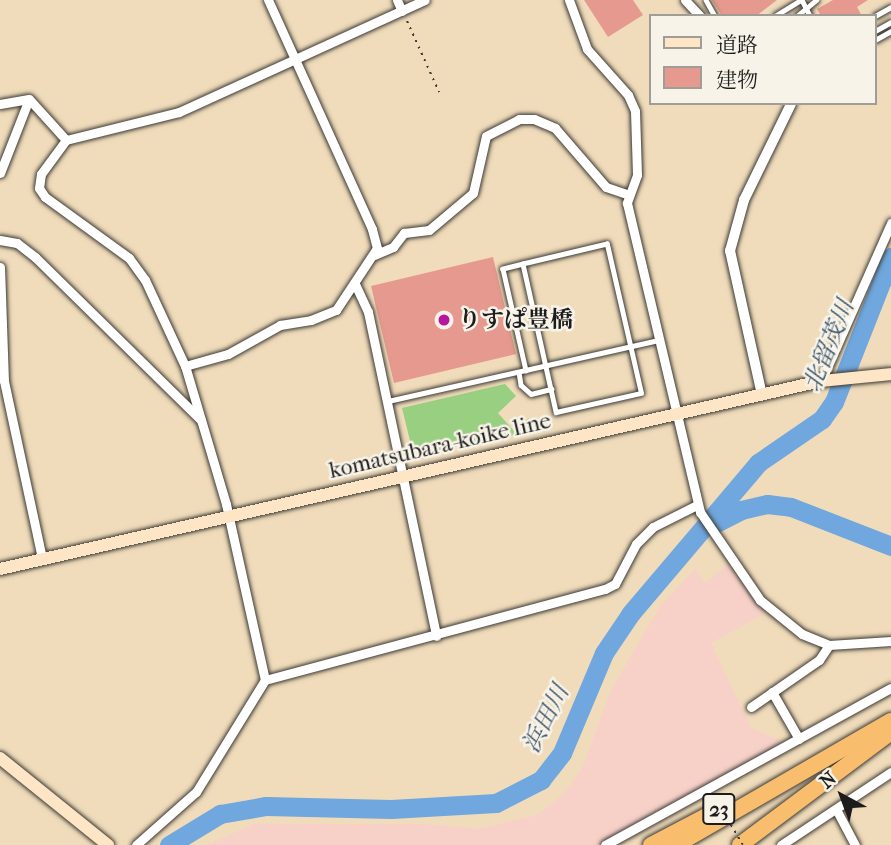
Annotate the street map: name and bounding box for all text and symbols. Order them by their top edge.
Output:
legend [650,14,877,105]
text: 道路 [716,33,758,57]
text: 建物 [716,68,758,92]
water label: 北留茂川 [798,296,860,396]
place label: りすぱ豊橋 [458,306,573,334]
marker: りすぱ豊橋 [436,312,452,328]
street label: komatsubara-koike line [326,407,554,485]
water label: 浜田川 [517,680,575,758]
north arrow [807,761,877,831]
text: N [816,767,841,793]
road number: 23 [702,792,736,826]

